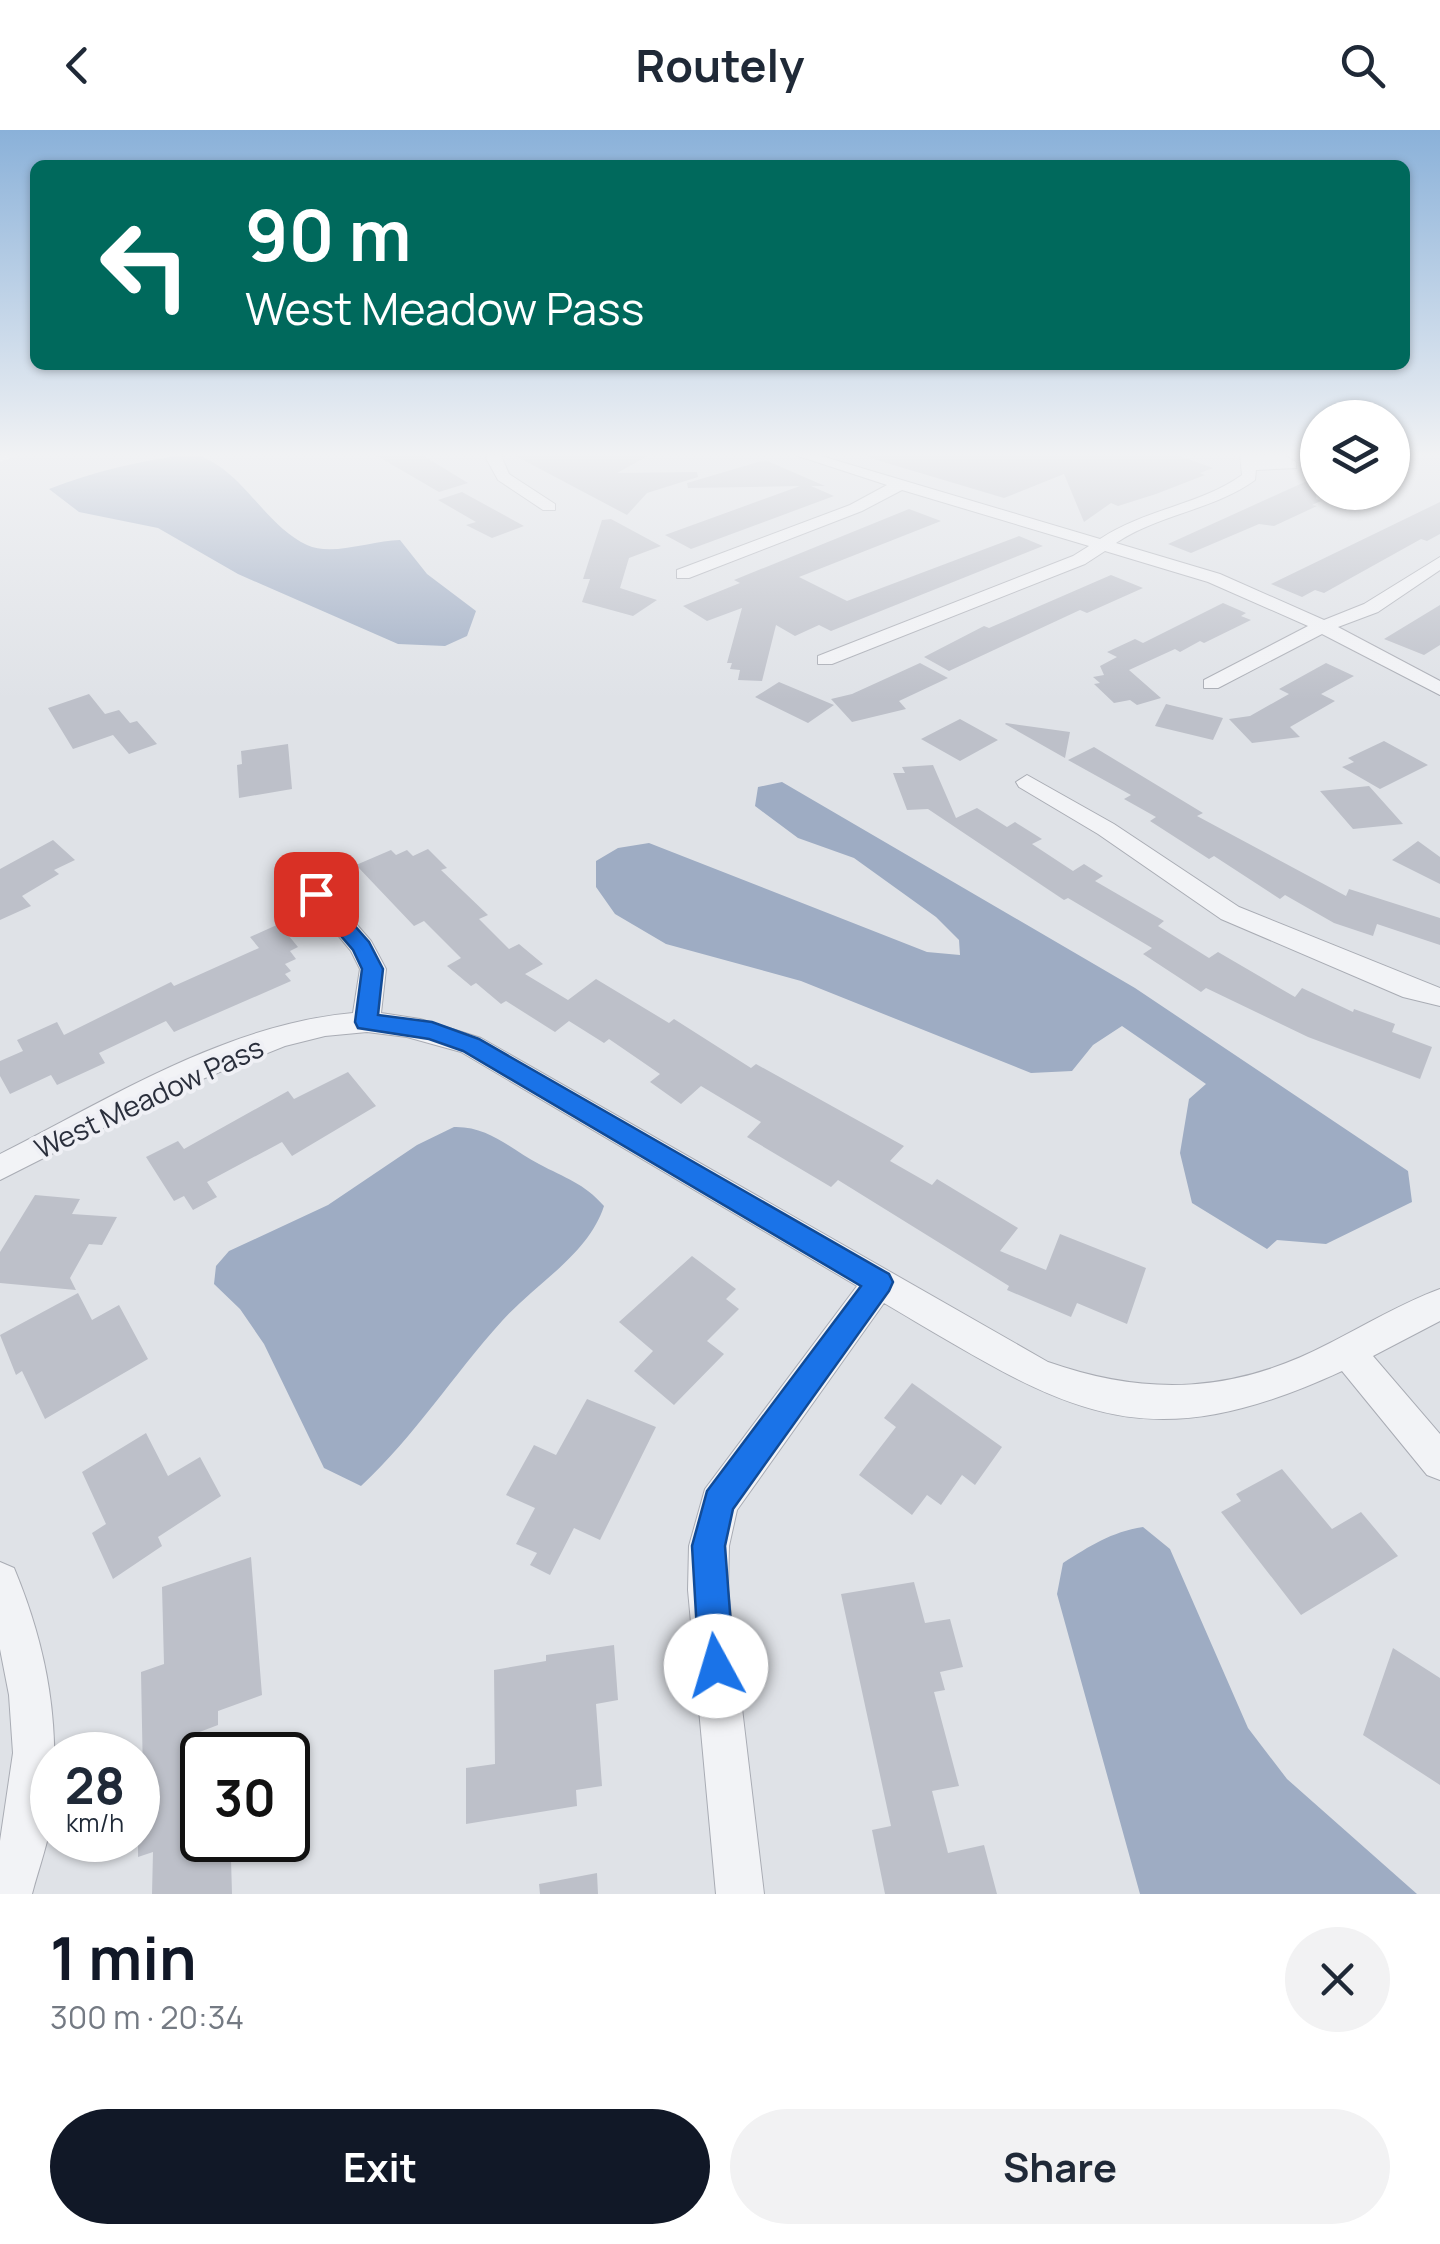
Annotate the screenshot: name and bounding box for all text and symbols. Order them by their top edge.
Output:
text: Routely [636,34,804,96]
icon: back [50,38,105,93]
icon: search [1335,38,1390,93]
text: 90 m [245,186,412,282]
icon: left [80,200,210,330]
text: West Meadow Pass [245,277,644,339]
map controls [1300,400,1410,510]
button: layers [1300,400,1410,510]
pin [274,852,359,937]
icon: arrive [289,867,344,922]
street label: West Meadow Pass [28,1027,269,1167]
position arrow [664,1614,768,1718]
speed limit sign: 30 [180,1732,310,1862]
text: 28 [65,1751,125,1819]
text: km/h [66,1805,124,1840]
text: 1 min [50,1916,197,1998]
button: close [1285,1927,1390,2032]
text: 300 m · 20:34 [50,1995,244,2039]
button: Exit [50,2109,710,2224]
button: Share [730,2109,1390,2224]

